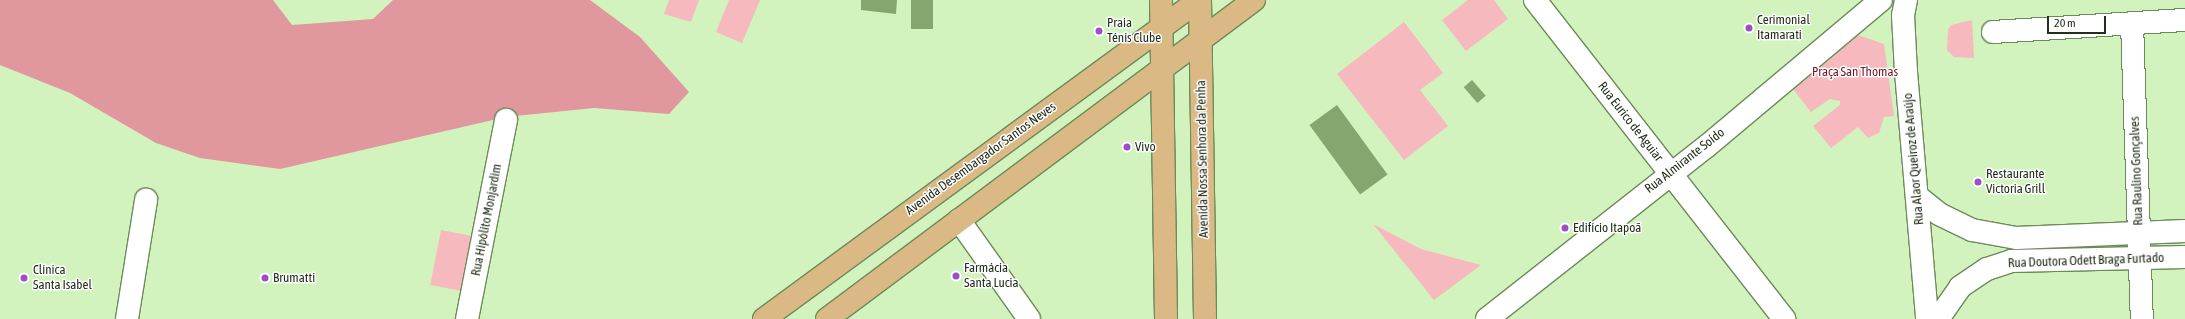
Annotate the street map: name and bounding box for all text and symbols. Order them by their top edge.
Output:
scale bar [2049,8,2108,34]
place label: Cerimonial Itamarati [1757,13,1810,44]
place label: Praia Ténis Clube [1107,16,1161,47]
text: 20 m [2054,16,2076,30]
marker: Cerimonial Itamarati [1744,23,1754,33]
marker: Praia Ténis Clube [1094,26,1104,36]
park label: Praça San Thomas [1812,64,1898,80]
street label: Rua Eurico de Aguiar [1594,79,1666,165]
street label: Avenida Nossa Senhora da Penha [1194,80,1212,238]
street label: Rua Alaor Queiroz de Araújo [1900,92,1928,226]
street label: Avenida Desembargador Santos Neves [903,99,1059,219]
street label: Rua Raulino Gonçalves [2127,116,2147,226]
street label: Rua Almirante Soído [1642,125,1728,197]
place label: Vivo [1135,139,1156,155]
marker: Vivo [1122,142,1132,152]
street label: Rua Hipólito Monjardim [468,163,506,277]
place label: Restaurante Victoria Grill [1986,167,2045,198]
marker: Restaurante Victoria Grill [1973,177,1983,187]
place label: Edifício Itapoã [1573,220,1641,236]
marker: Edifício Itapoã [1560,223,1570,233]
street label: Rua Doutora Odett Braga Furtado [2008,250,2164,272]
place label: Farmácia Santa Lucia [964,261,1019,292]
place label: Clínica Santa Isabel [33,263,92,294]
place label: Brumatti [273,270,315,286]
marker: Farmácia Santa Lucia [951,271,961,281]
marker: Clínica Santa Isabel [18,272,30,284]
marker: Brumatti [260,273,270,283]

